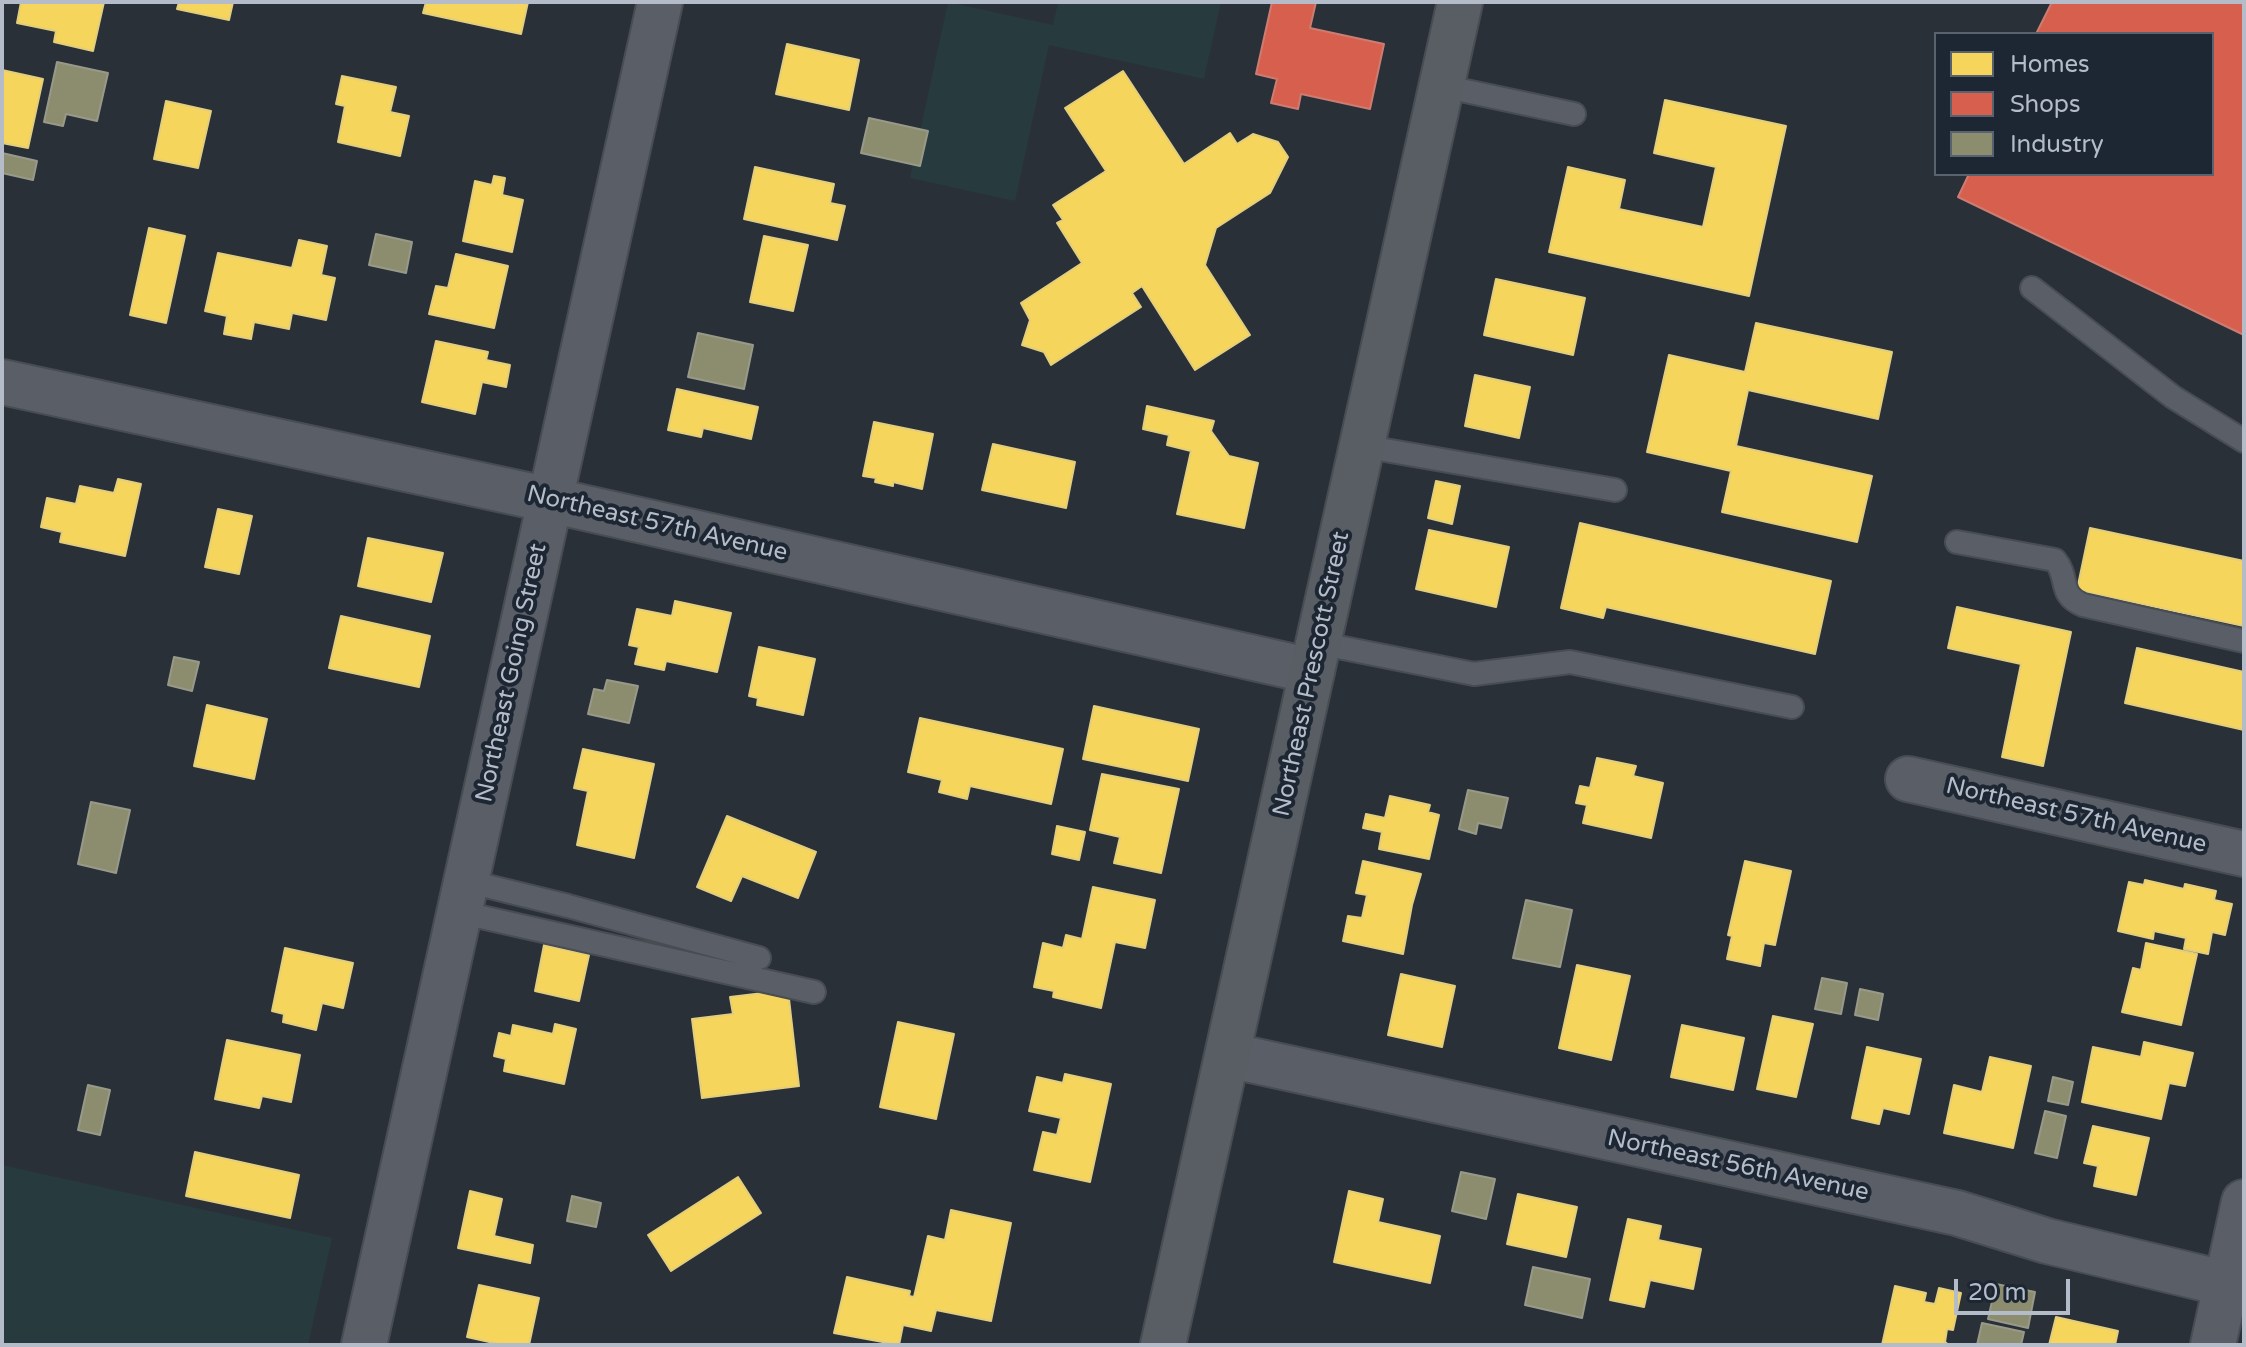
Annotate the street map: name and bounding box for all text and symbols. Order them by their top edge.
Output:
legend [1934,32,2214,176]
text: Homes [2010,50,2090,79]
text: Shops [2010,90,2080,119]
text: Industry [2010,130,2104,159]
street label: Northeast 57th Avenue [524,480,790,568]
street label: Northeast Prescott Street [1268,529,1356,819]
street label: Northeast Going Street [470,541,554,805]
street label: Northeast 57th Avenue [1943,772,2209,860]
street label: Northeast 56th Avenue [1605,1124,1871,1208]
scale bar [1958,1263,2074,1313]
text: 20 m [1968,1278,2026,1307]

